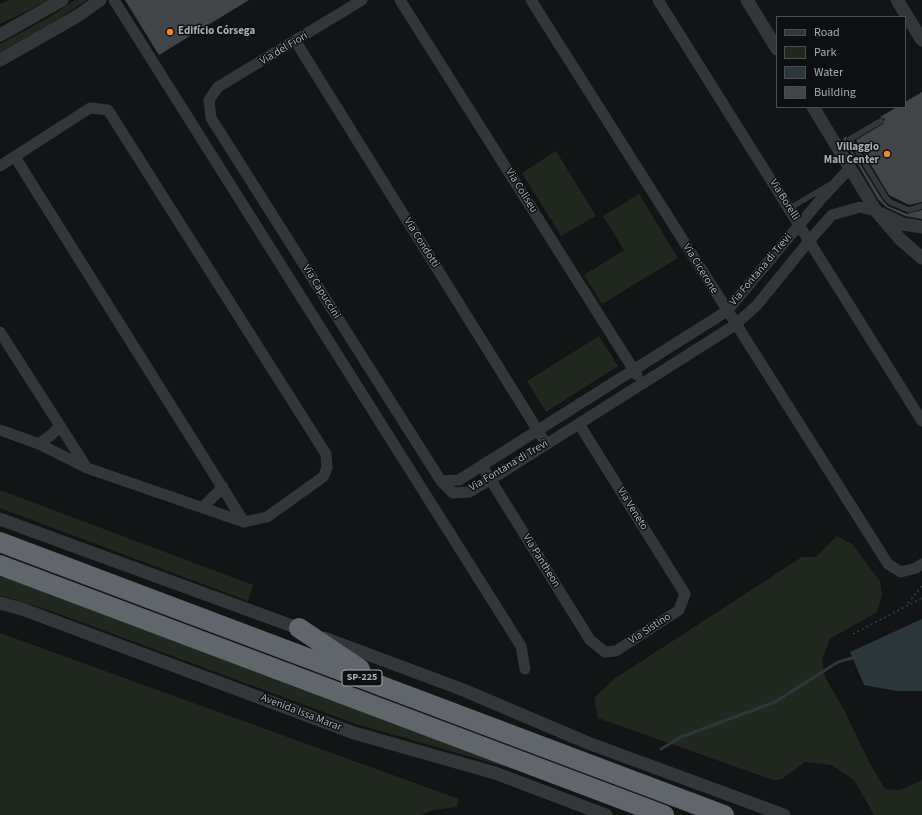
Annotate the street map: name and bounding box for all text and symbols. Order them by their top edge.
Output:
legend [776,16,906,108]
text: Road [814,24,840,41]
place label: Edifício Córsega [178,25,255,39]
marker: Edifício Córsega [165,27,175,37]
street label: Via del Fiori [258,30,310,68]
text: Park [814,44,836,61]
text: Water [814,64,843,81]
text: Building [814,84,856,101]
place label: Villaggio Mall Center [824,141,879,167]
marker: Villaggio Mall Center [882,149,892,159]
street label: Via Coliseu [502,166,540,216]
street label: Via Borelli [766,177,802,223]
street label: Via Condotti [401,216,441,270]
street label: Via Fontana di Trevi [727,231,795,309]
street label: Via Cicerone [679,242,721,296]
street label: Via Capuccini [299,263,343,321]
street label: Via Fontana di Trevi [467,437,551,495]
street label: Via Veneto [614,485,650,533]
street label: Via Pantheon [519,532,563,590]
street label: Via Sistino [626,611,674,647]
road number: SP-225 [342,670,382,686]
street label: Avenida Issa Marar [259,692,343,734]

